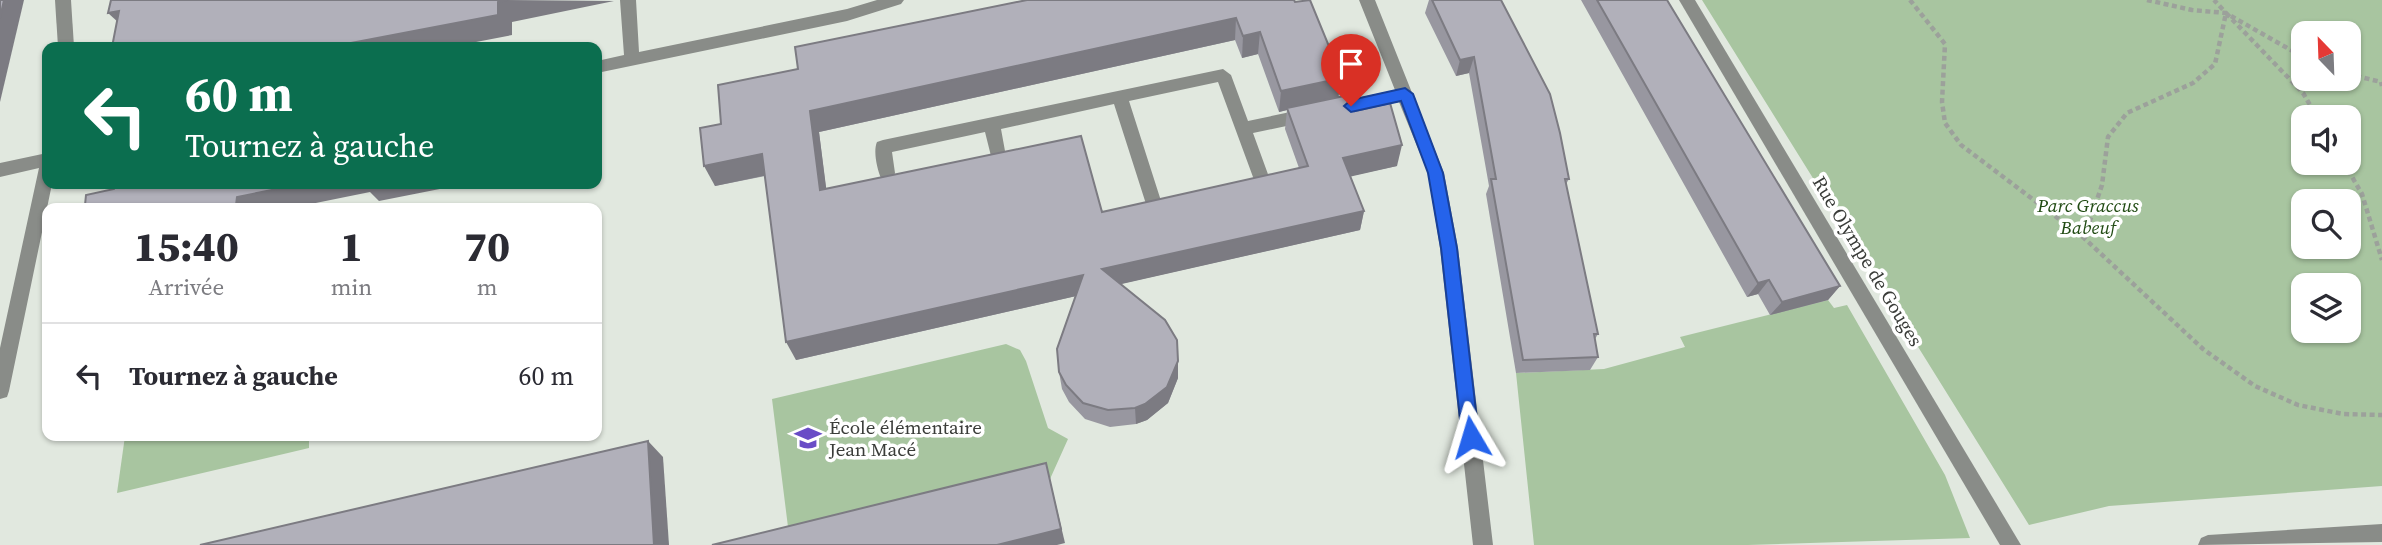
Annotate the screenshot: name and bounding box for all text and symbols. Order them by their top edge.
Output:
north arrow [2291,21,2361,91]
map controls [2291,21,2361,343]
pin [1321,34,1381,106]
icon: arrive [1332,45,1370,83]
text: 60 m [185,60,293,127]
icon: left [70,70,161,161]
button: sound [2291,105,2361,175]
text: Tournez à gauche [185,124,434,168]
street label: Rue Olympe de Gouges [1807,171,1929,351]
button: search [2291,189,2361,259]
park label: Parc Graccus Babeuf [2036,192,2139,240]
text: 15:40 [134,217,239,275]
text: 1 [340,217,363,275]
text: 70 [464,217,510,275]
text: Arrivée [148,271,224,303]
text: min [331,271,372,303]
text: m [477,271,497,303]
button: layers [2291,273,2361,343]
icon: left [70,357,108,395]
text: Tournez à gauche [129,358,338,394]
text: 60 m [519,358,574,394]
position arrow [1434,400,1508,474]
place label: École élémentaire Jean Macé [828,414,982,462]
school or university icon: École élémentaire Jean Macé [793,423,823,453]

